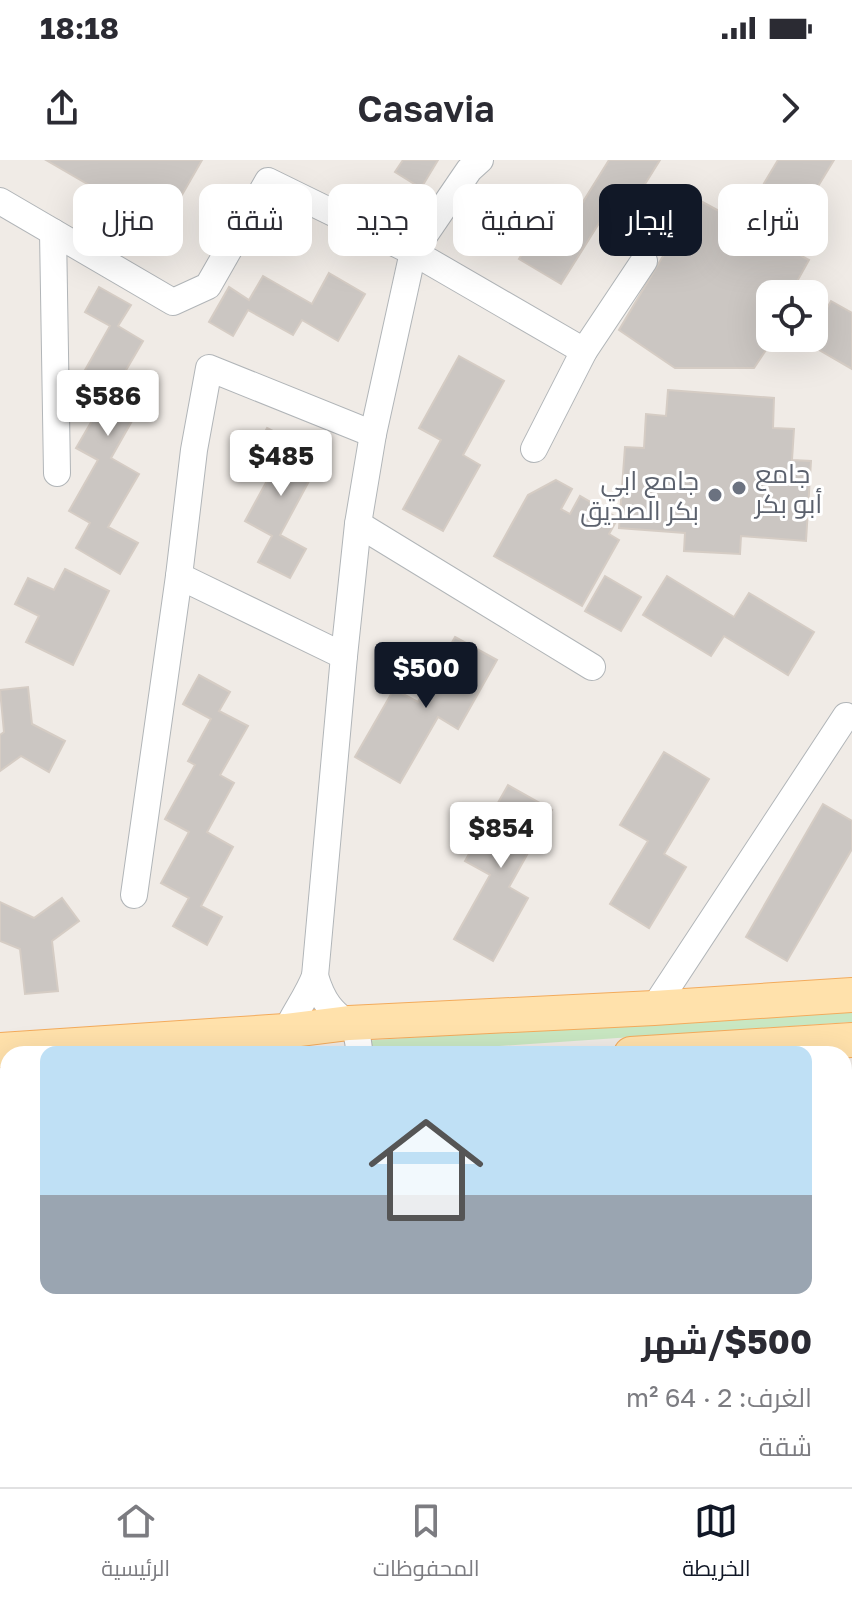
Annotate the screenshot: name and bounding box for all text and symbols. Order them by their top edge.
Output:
text: 18:18 [40,10,119,46]
icon: share [40,86,84,130]
icon: forward [768,86,812,130]
text: Casavia [357,87,495,130]
chip: منزل [73,184,183,256]
chip: شقة [199,184,312,256]
chip: جديد [328,184,437,256]
chip: تصفية [453,184,583,256]
chip: إيجار [599,184,702,256]
chip: شراء [718,184,828,256]
map controls [756,280,828,352]
button: locate [756,280,828,352]
pin: $586 [61,370,155,438]
text: $586 [75,380,141,411]
pin: $485 [234,430,328,498]
text: $485 [248,440,314,471]
place label: جامع أبو بكر [753,458,822,519]
place label: جامع ابي بكر الصديق [580,465,699,527]
marker: جامع أبو بكر [730,479,748,497]
marker: جامع ابي بكر الصديق [706,486,724,504]
pin: $500 [379,642,473,710]
text: $500 [392,652,460,683]
pin: $854 [454,802,548,870]
text: $854 [468,812,534,843]
icon: home [354,1098,498,1242]
text: $500/شهر [641,1321,812,1361]
text: الغرف: 2 · 64 m² [626,1382,812,1413]
text: شقة [759,1431,812,1462]
tab: الرئيسية [101,1499,170,1589]
tab: المحفوظات [373,1499,480,1589]
tab: الخريطة [682,1499,751,1589]

